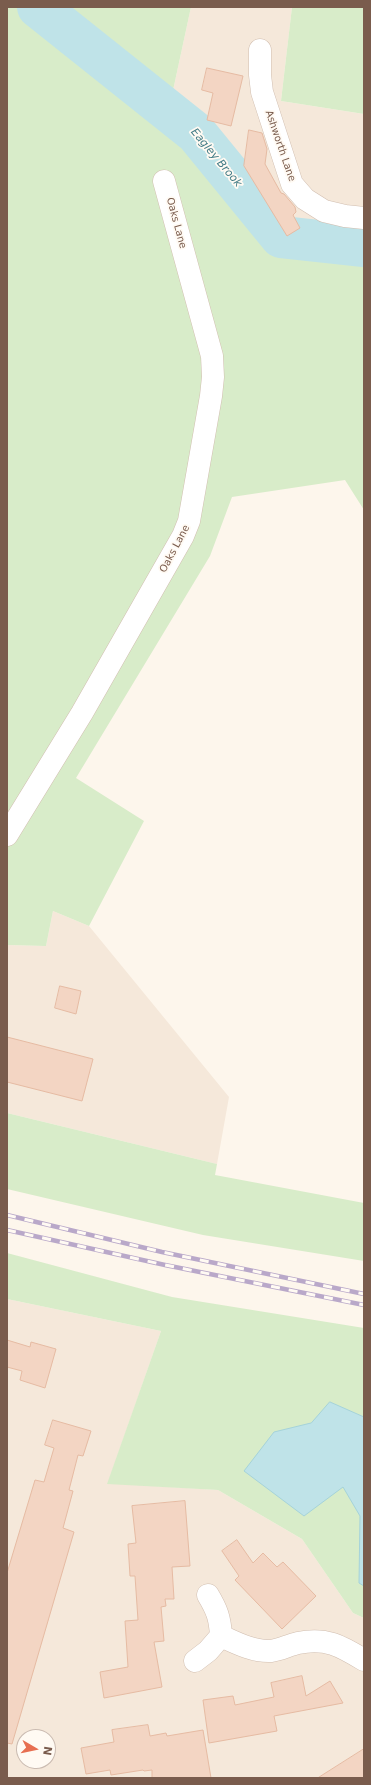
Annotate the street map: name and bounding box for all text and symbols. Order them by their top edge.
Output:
street label: Ashworth Lane [262,109,298,183]
water label: Eagley Brook [188,126,244,190]
street label: Oaks Lane [163,196,189,250]
street label: Oaks Lane [157,523,193,575]
north arrow [16,1729,56,1769]
text: N [40,1745,54,1756]

